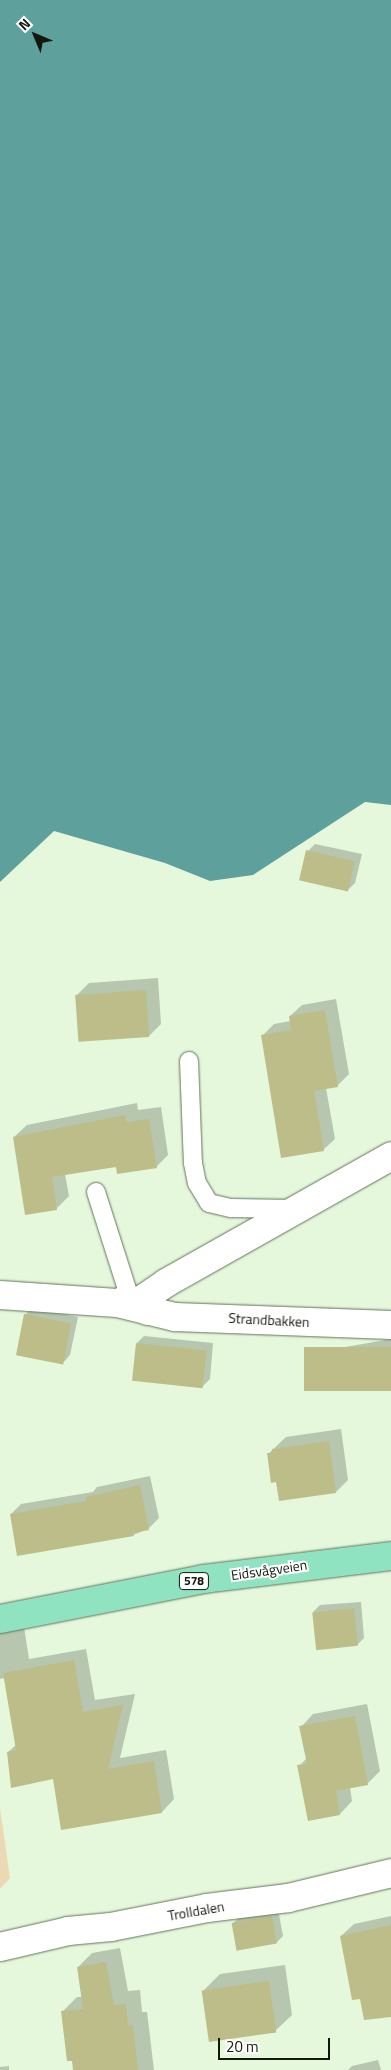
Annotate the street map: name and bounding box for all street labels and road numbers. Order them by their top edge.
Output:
street label: Strandbakken [228,1309,310,1331]
street label: Eidsvågveien [230,1556,308,1584]
road number: 578 [178,1572,210,1590]
street label: Trolldalen [166,1898,226,1924]

